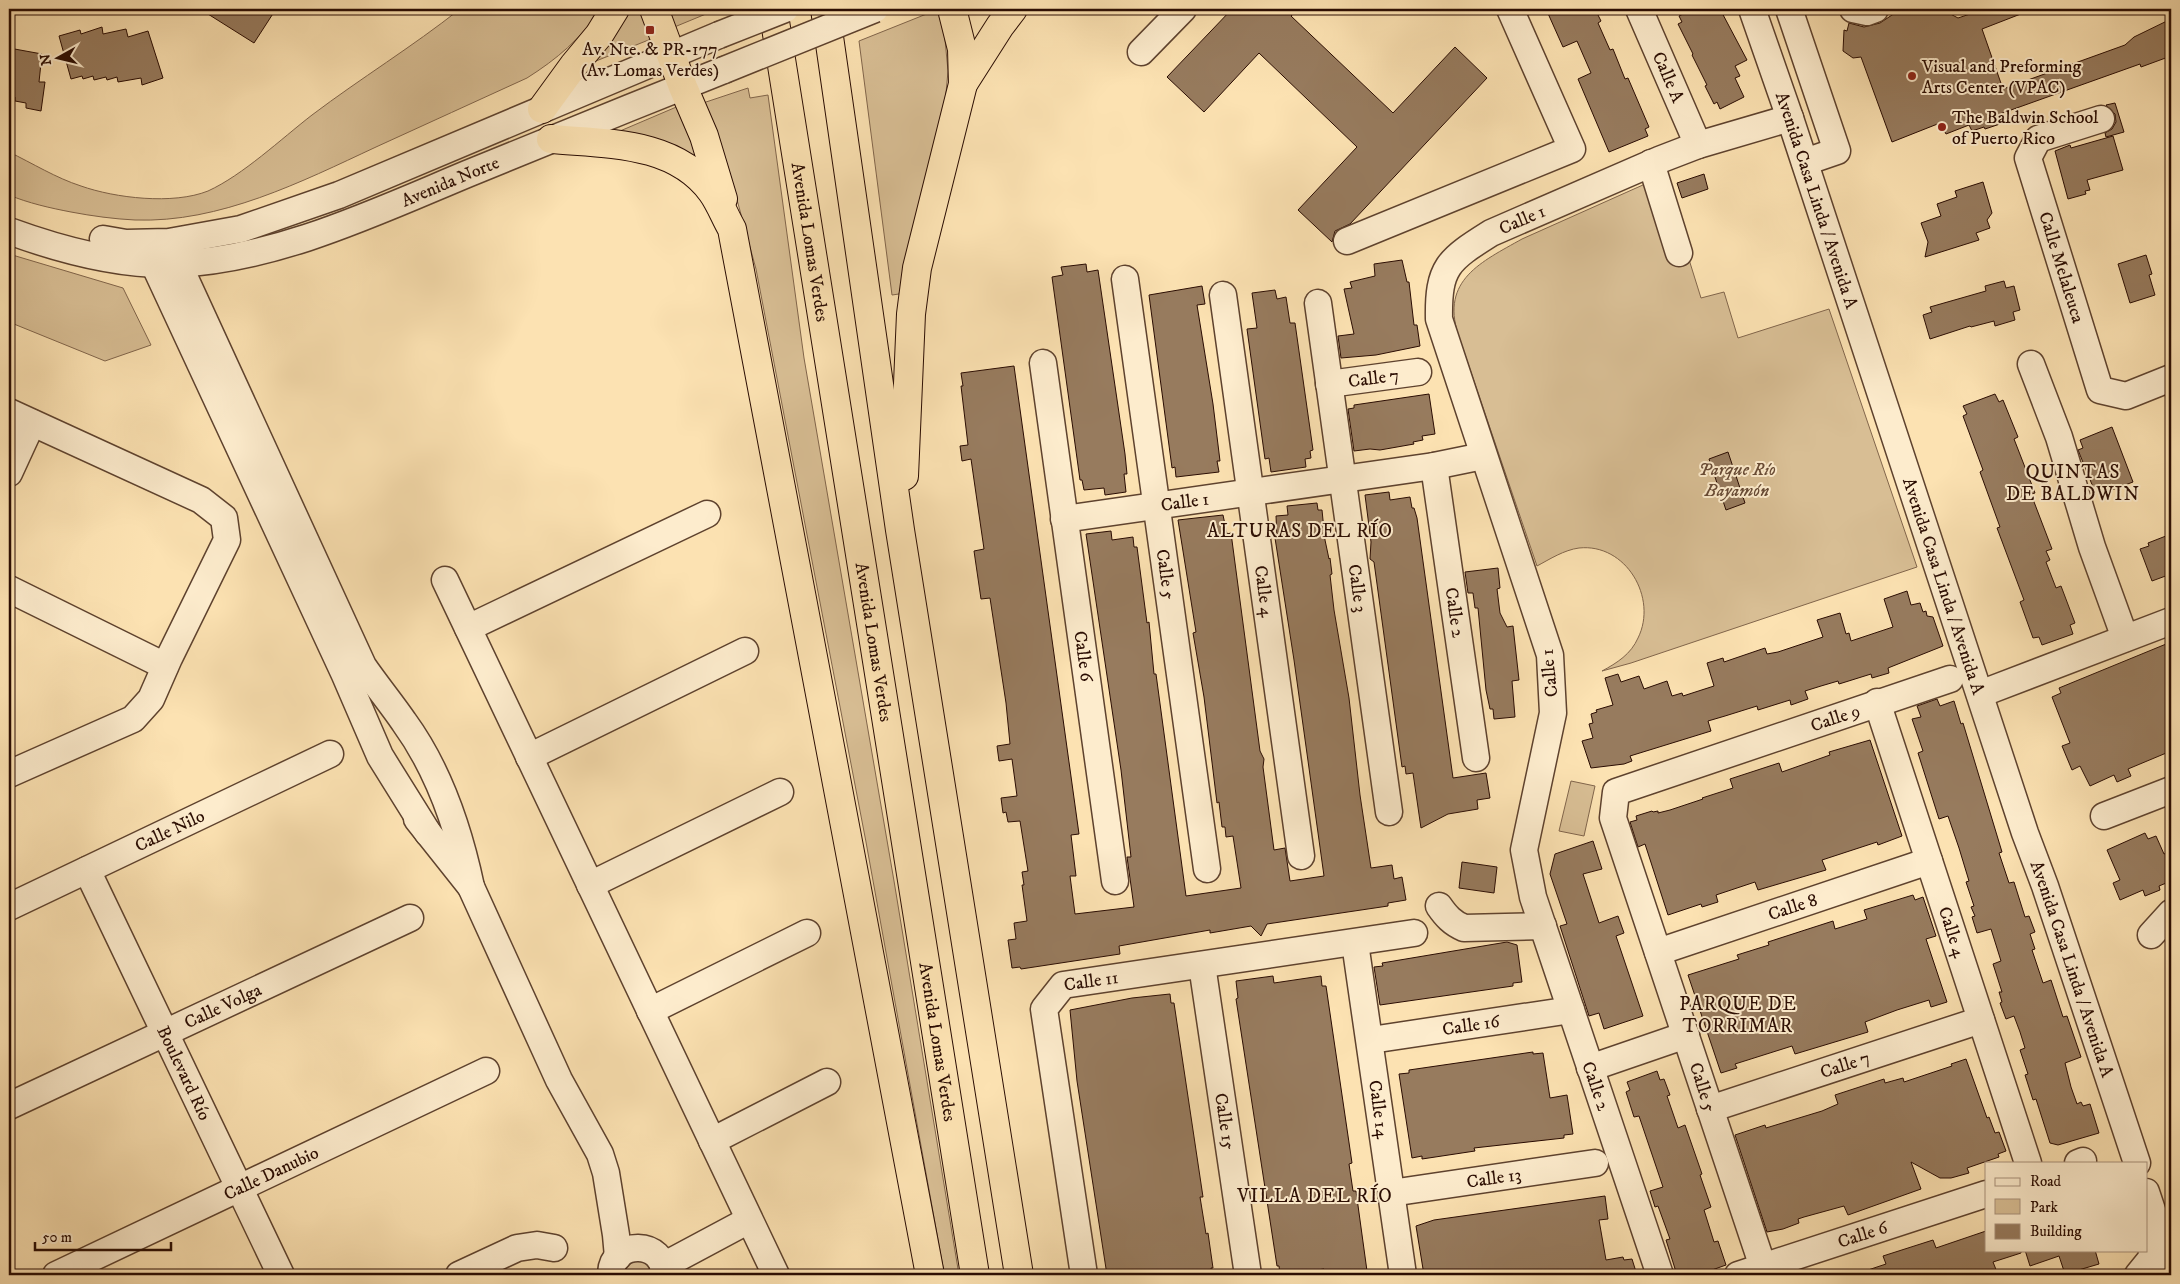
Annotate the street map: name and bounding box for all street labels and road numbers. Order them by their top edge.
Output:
street label: Calle A [1647,49,1688,107]
street label: Avenida Casa Linda / Avenida A [1770,89,1862,312]
street label: Avenida Norte [398,152,503,213]
street label: Avenida Lomas Verdes [786,161,833,323]
street label: Calle 1 [1496,201,1549,240]
street label: Calle Melaleuca [2033,209,2089,326]
street label: Calle 7 [1347,365,1401,393]
street label: Avenida Casa Linda / Avenida A [1897,475,1989,698]
street label: Calle 1 [1159,488,1210,517]
street label: Calle 5 [1151,548,1179,601]
street label: Avenida Lomas Verdes [849,561,897,723]
street label: Calle 3 [1343,563,1371,614]
street label: Calle 4 [1249,564,1278,619]
street label: Calle 2 [1440,586,1469,639]
street label: Calle 6 [1068,630,1097,684]
street label: Calle 1 [1537,648,1563,698]
street label: Calle 9 [1808,700,1863,737]
street label: Calle Nilo [132,805,209,857]
street label: Avenida Casa Linda / Avenida A [2025,858,2118,1081]
street label: Calle 8 [1765,889,1820,926]
street label: Calle 4 [1933,904,1970,961]
street label: Avenida Lomas Verdes [913,961,960,1123]
street label: Calle 11 [1062,967,1120,997]
street label: Calle Volga [181,979,266,1034]
street label: Calle 16 [1441,1011,1502,1041]
street label: Boulevard Río [151,1023,215,1124]
street label: Calle 7 [1817,1047,1873,1084]
street label: Calle 2 [1576,1059,1614,1114]
street label: Calle 5 [1684,1060,1720,1115]
street label: Calle 14 [1363,1079,1393,1141]
street label: Calle 15 [1209,1092,1239,1151]
street label: Calle Danubio [220,1142,323,1206]
street label: Calle 13 [1465,1164,1523,1194]
street label: Calle 6 [1835,1217,1891,1254]

